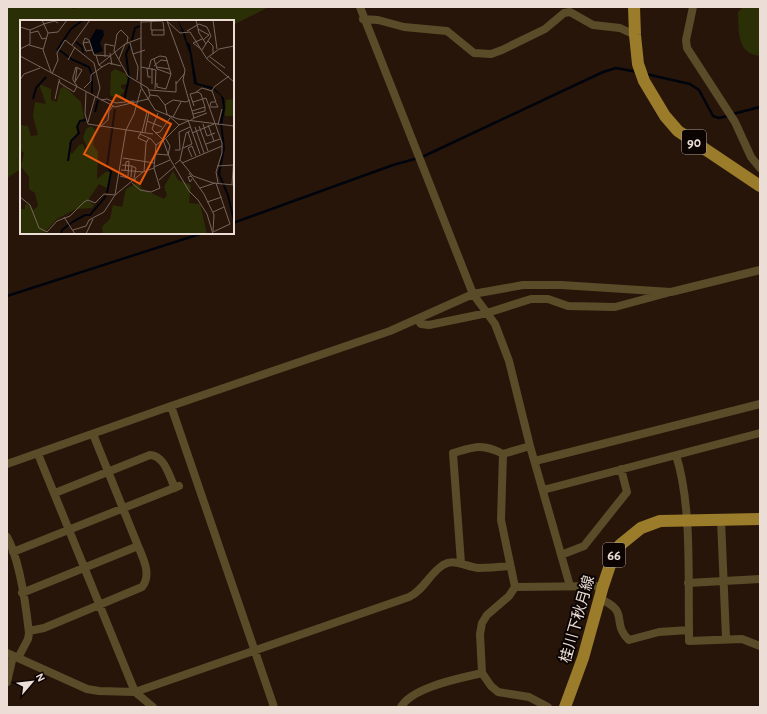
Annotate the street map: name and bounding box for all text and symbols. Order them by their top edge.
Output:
inset map [20,20,234,234]
road number: 90 [682,130,706,154]
road number: 66 [603,543,625,567]
street label: 桂川下秋月線 [557,574,597,664]
north arrow [12,662,52,702]
text: N [34,672,47,684]

